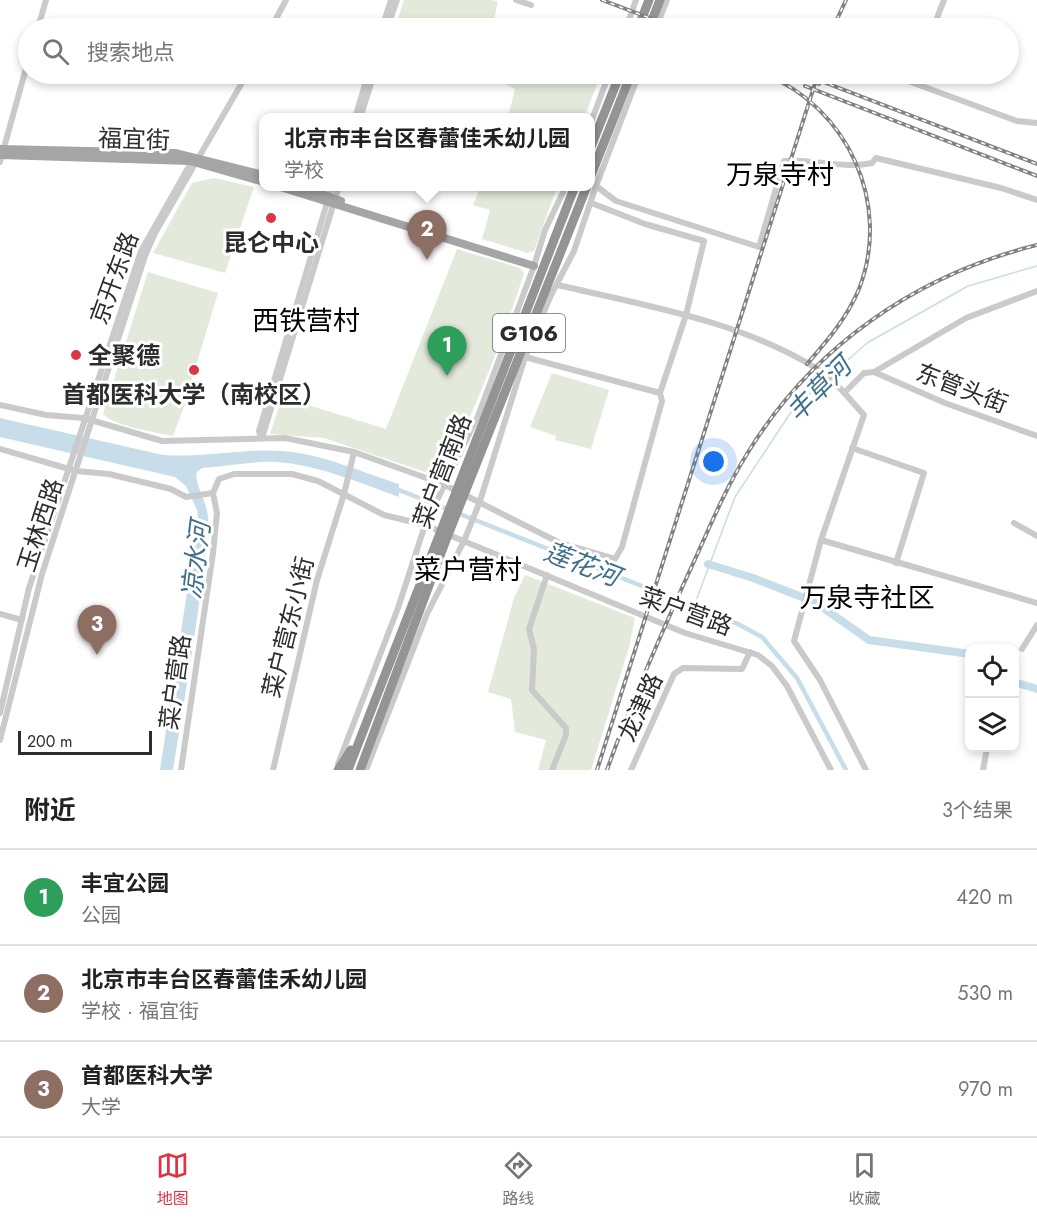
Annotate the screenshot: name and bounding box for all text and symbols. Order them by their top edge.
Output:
search box [18,18,1019,84]
icon: search [39,35,72,68]
text: 搜索地点 [87,36,175,68]
popup [259,113,595,191]
street label: 福宜街 [97,120,171,158]
text: 北京市丰台区春蕾佳禾幼儿园 [284,122,570,154]
district label: 万泉寺村 [726,155,834,194]
text: 学校 [284,156,324,185]
pin: 2 [408,210,446,260]
marker: 昆仑中心 [264,211,278,225]
place label: 昆仑中心 [223,225,319,260]
street label: 京开东路 [81,227,147,329]
district label: 西铁营村 [252,301,360,340]
road number: G106 [493,314,565,352]
pin: 1 [428,326,466,376]
place label: 全聚德 [88,338,160,373]
water label: 丰草河 [778,344,864,430]
marker: 全聚德 [69,348,83,362]
street label: 东管头街 [911,354,1013,422]
marker: 首都医科大学（南校区） [187,363,201,377]
place label: 首都医科大学（南校区） [62,377,326,412]
street label: 菜户营南路 [404,409,480,533]
your location [699,447,728,476]
street label: 玉林西路 [9,474,71,576]
water label: 凉水河 [172,514,220,601]
water label: 莲花河 [539,532,630,598]
district label: 菜户营村 [414,550,522,589]
street label: 菜户营东小街 [254,553,322,701]
street label: 菜户营路 [635,578,737,644]
district label: 万泉寺社区 [800,578,935,617]
pin: 3 [78,606,116,655]
street label: 菜户营路 [151,632,199,732]
map controls [965,644,1019,752]
button: locate [965,644,1019,698]
street label: 龙津路 [609,667,671,747]
button: layers [965,698,1019,752]
scale bar [18,728,152,756]
text: 200 m [27,730,73,753]
text: 附近 [24,791,76,829]
text: 3个结果 [942,796,1013,825]
text: 丰宜公园 [81,867,169,899]
text: 1 [38,883,49,912]
text: 420 m [956,883,1013,912]
text: 公园 [81,901,121,930]
text: 北京市丰台区春蕾佳禾幼儿园 [81,963,367,995]
text: 2 [37,979,50,1008]
text: 530 m [957,979,1013,1008]
text: 学校 · 福宜街 [81,997,199,1026]
text: 首都医科大学 [81,1059,213,1091]
text: 3 [37,1075,50,1104]
text: 970 m [958,1075,1013,1104]
text: 大学 [81,1093,121,1122]
tab: 地图 [156,1149,189,1210]
tab: 路线 [502,1149,535,1210]
tab: 收藏 [848,1149,881,1210]

